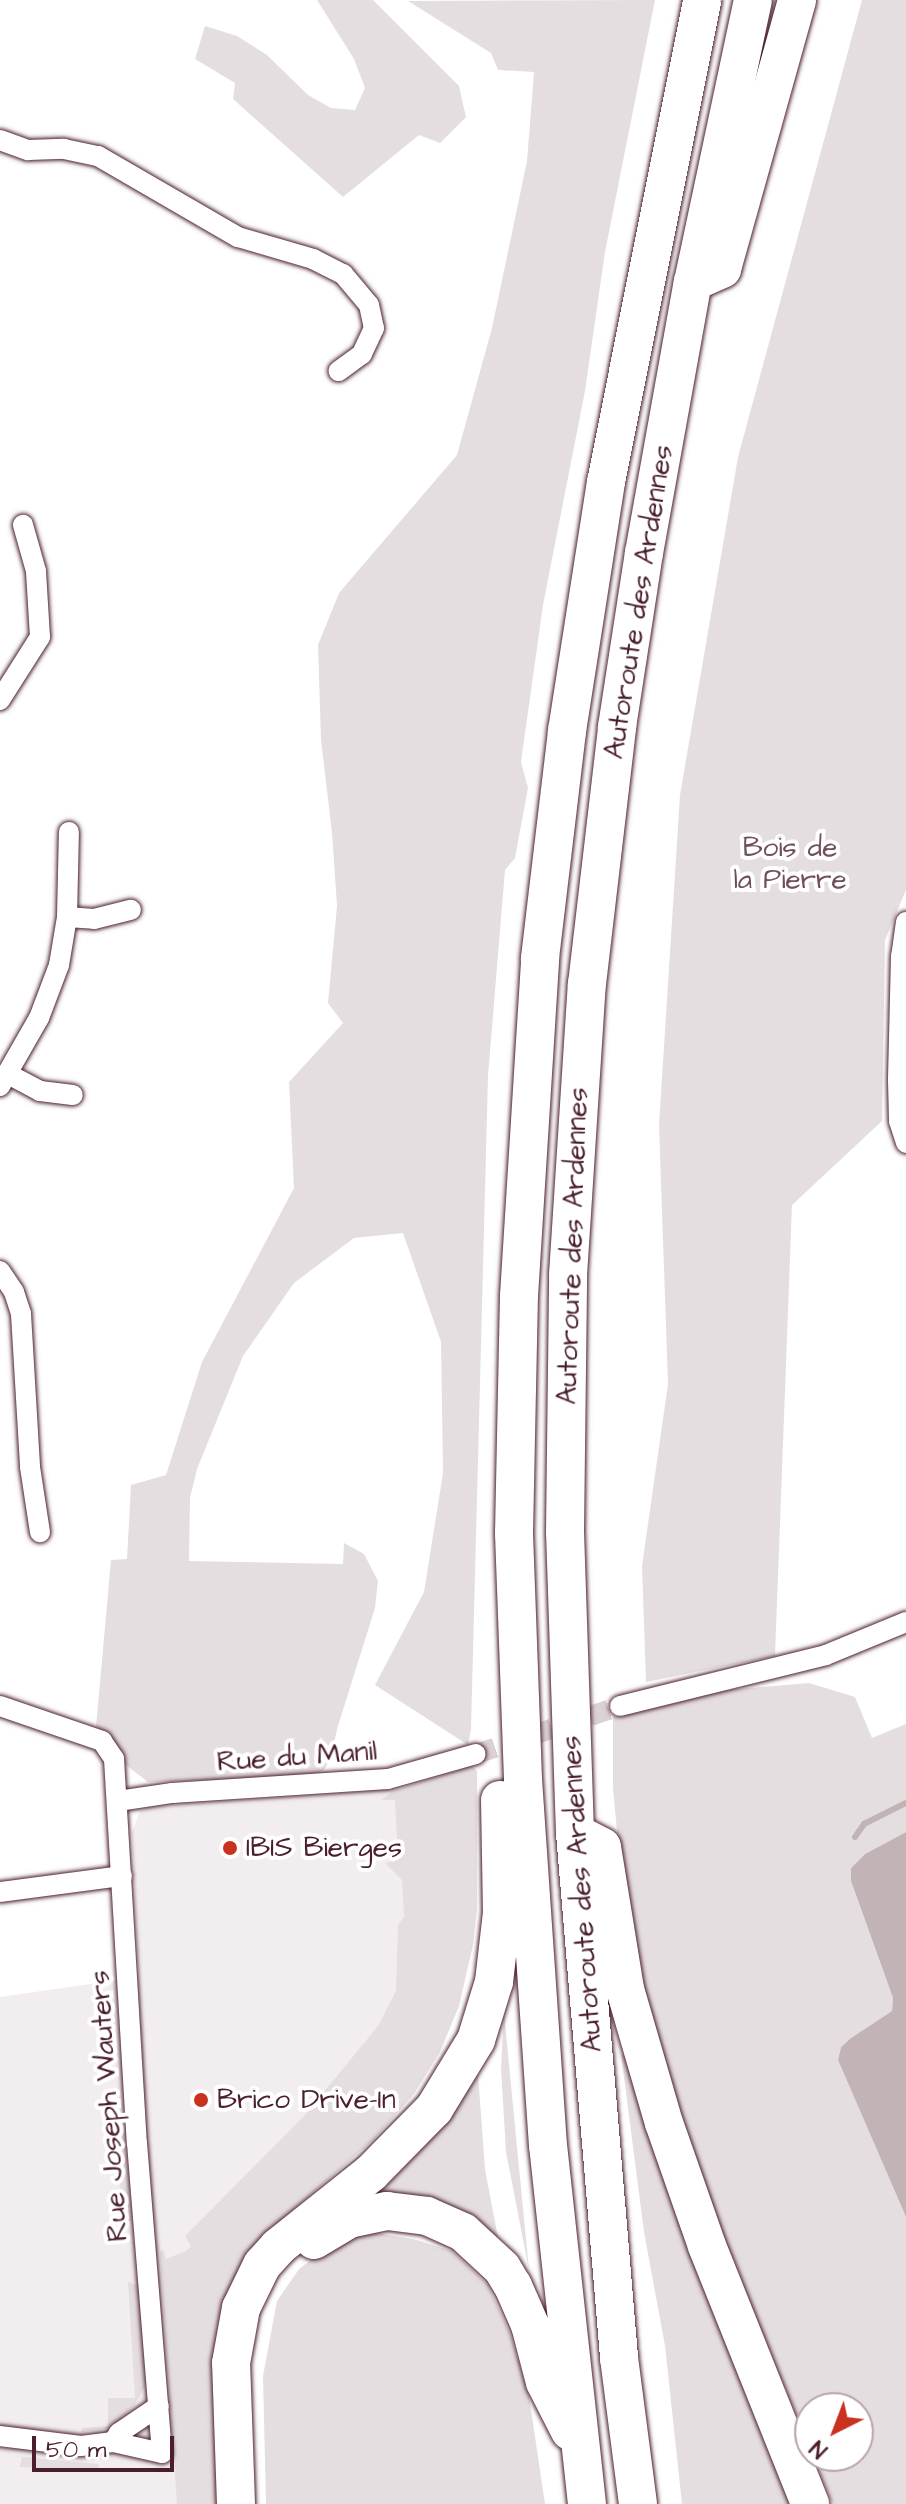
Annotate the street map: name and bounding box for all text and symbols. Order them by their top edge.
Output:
street label: Autoroute des Ardennes [598,443,680,761]
park label: Bois de la Pierre [733,831,847,897]
street label: Autoroute des Ardennes [551,1087,595,1405]
street label: Rue du Manil [216,1735,378,1779]
street label: Autoroute des Ardennes [554,1735,610,2053]
place label: IBIS Bierges [246,1831,402,1865]
marker: IBIS Bierges [221,1839,239,1857]
street label: Rue Joseph Wauters [83,1969,135,2243]
place label: Brico Drive-In [217,2083,396,2117]
marker: Brico Drive-In [192,2091,210,2109]
north arrow [794,2392,874,2472]
scale bar [36,2420,178,2470]
text: 50 m [46,2433,106,2467]
text: N [803,2433,834,2465]

